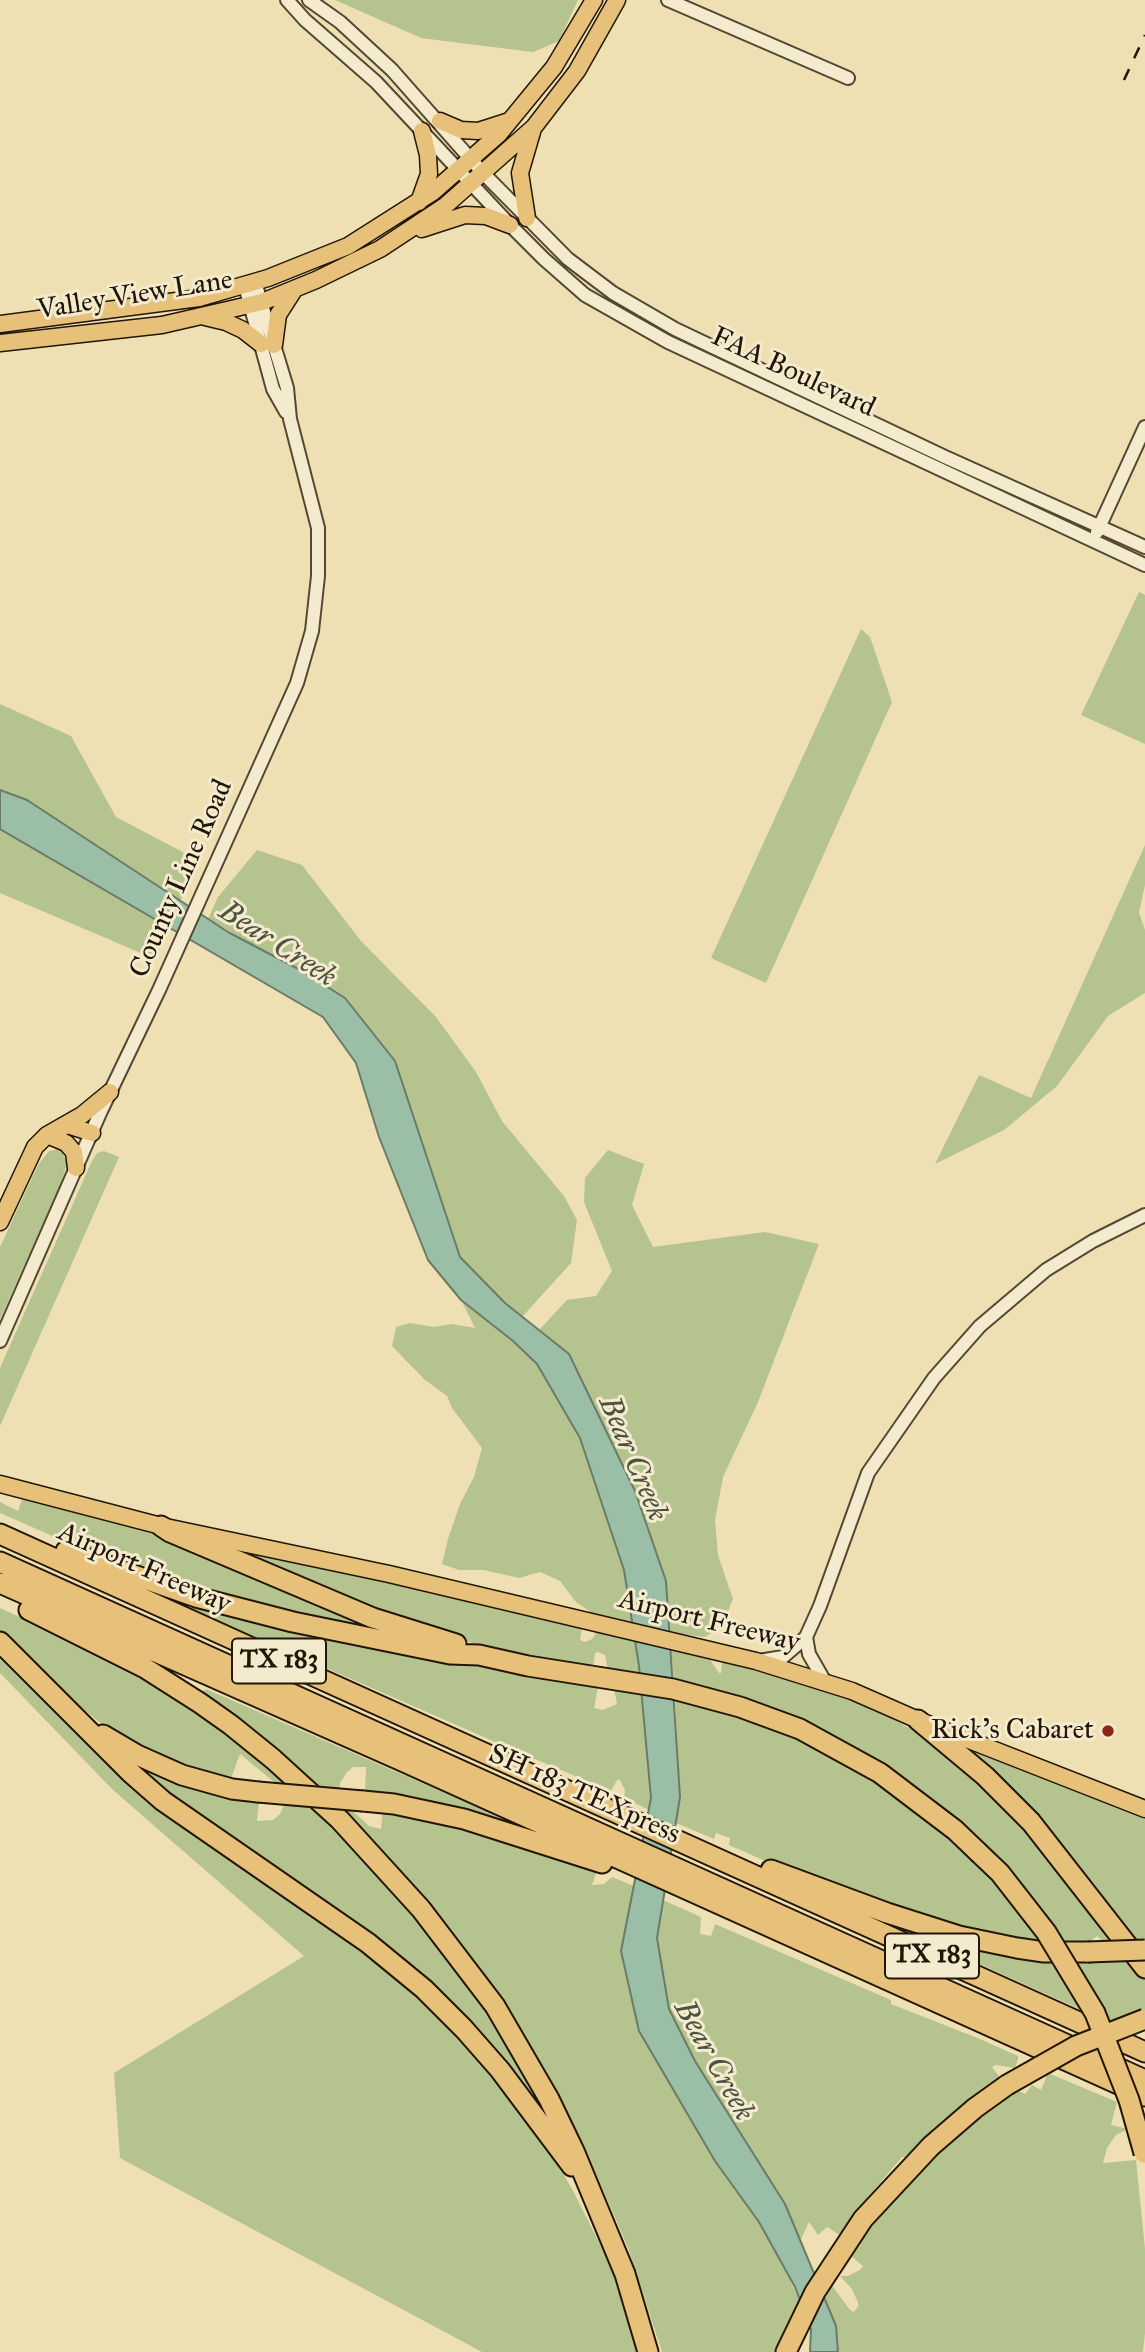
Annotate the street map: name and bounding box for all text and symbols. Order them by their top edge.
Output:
street label: Valley View Lane [35,264,235,328]
street label: FAA Boulevard [706,320,880,426]
street label: County Line Road [123,775,241,983]
water label: Bear Creek [212,894,342,996]
water label: Bear Creek [590,1391,674,1527]
street label: Airport Freeway [52,1516,236,1622]
street label: Airport Freeway [615,1583,803,1661]
road number: TX 183 [232,1638,326,1684]
place label: Rick's Cabaret [931,1714,1094,1748]
marker: Rick's Cabaret [1100,1723,1116,1739]
street label: SH 183 TEXpress [483,1738,685,1852]
road number: TX 183 [885,1934,979,1979]
water label: Bear Creek [665,1994,761,2128]

